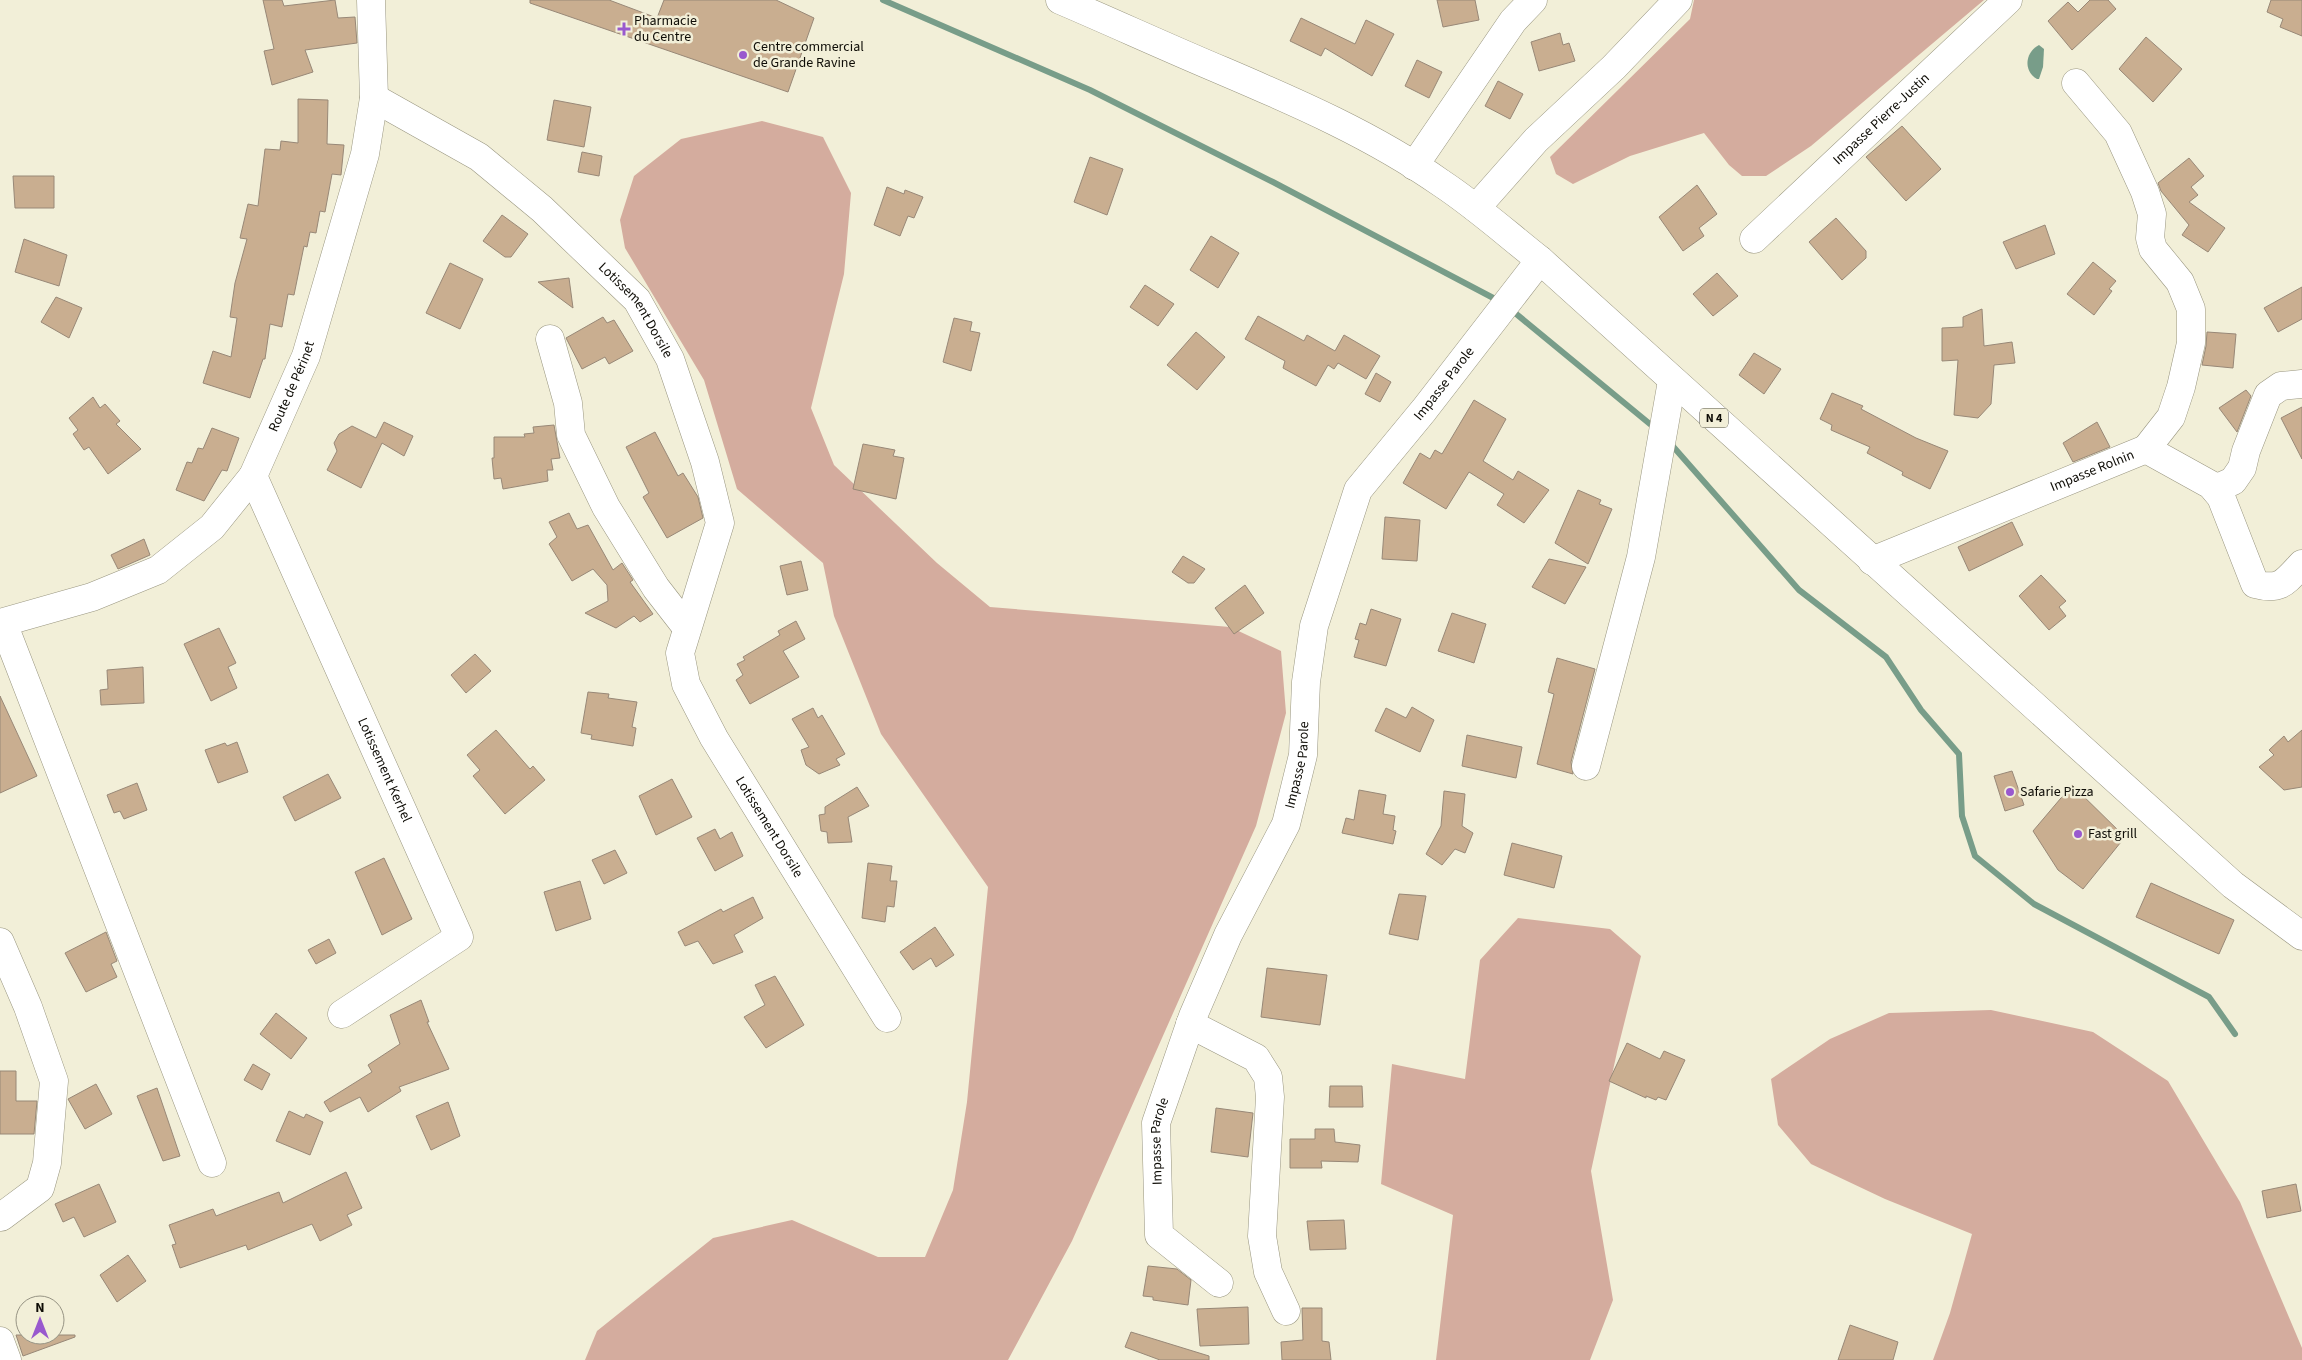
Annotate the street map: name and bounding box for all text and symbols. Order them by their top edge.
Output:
place label: Pharmacie du Centre [634,11,697,47]
marker: Pharmacie du Centre [618,23,630,35]
place label: Centre commercial de Grande Ravine [753,37,864,73]
marker: Centre commercial de Grande Ravine [737,49,749,61]
street label: Impasse Pierre-Justin [1829,69,1934,170]
street label: Lotissement Dorsile [594,258,678,362]
street label: Route de Périnet [264,339,320,435]
street label: Impasse Parole [1409,343,1479,425]
road number: N 4 [1700,408,1728,428]
street label: Impasse Rolnin [2047,445,2137,497]
street label: Lotissement Kerhel [352,714,417,826]
street label: Impasse Parole [1280,721,1314,811]
street label: Lotissement Dorsile [730,773,808,882]
place label: Safarie Pizza [2020,782,2093,802]
marker: Safarie Pizza [2004,786,2016,798]
place label: Fast grill [2088,824,2138,844]
marker: Fast grill [2072,828,2084,840]
street label: Impasse Parole [1145,1095,1174,1185]
north arrow [15,1295,65,1345]
text: N [35,1298,45,1318]

